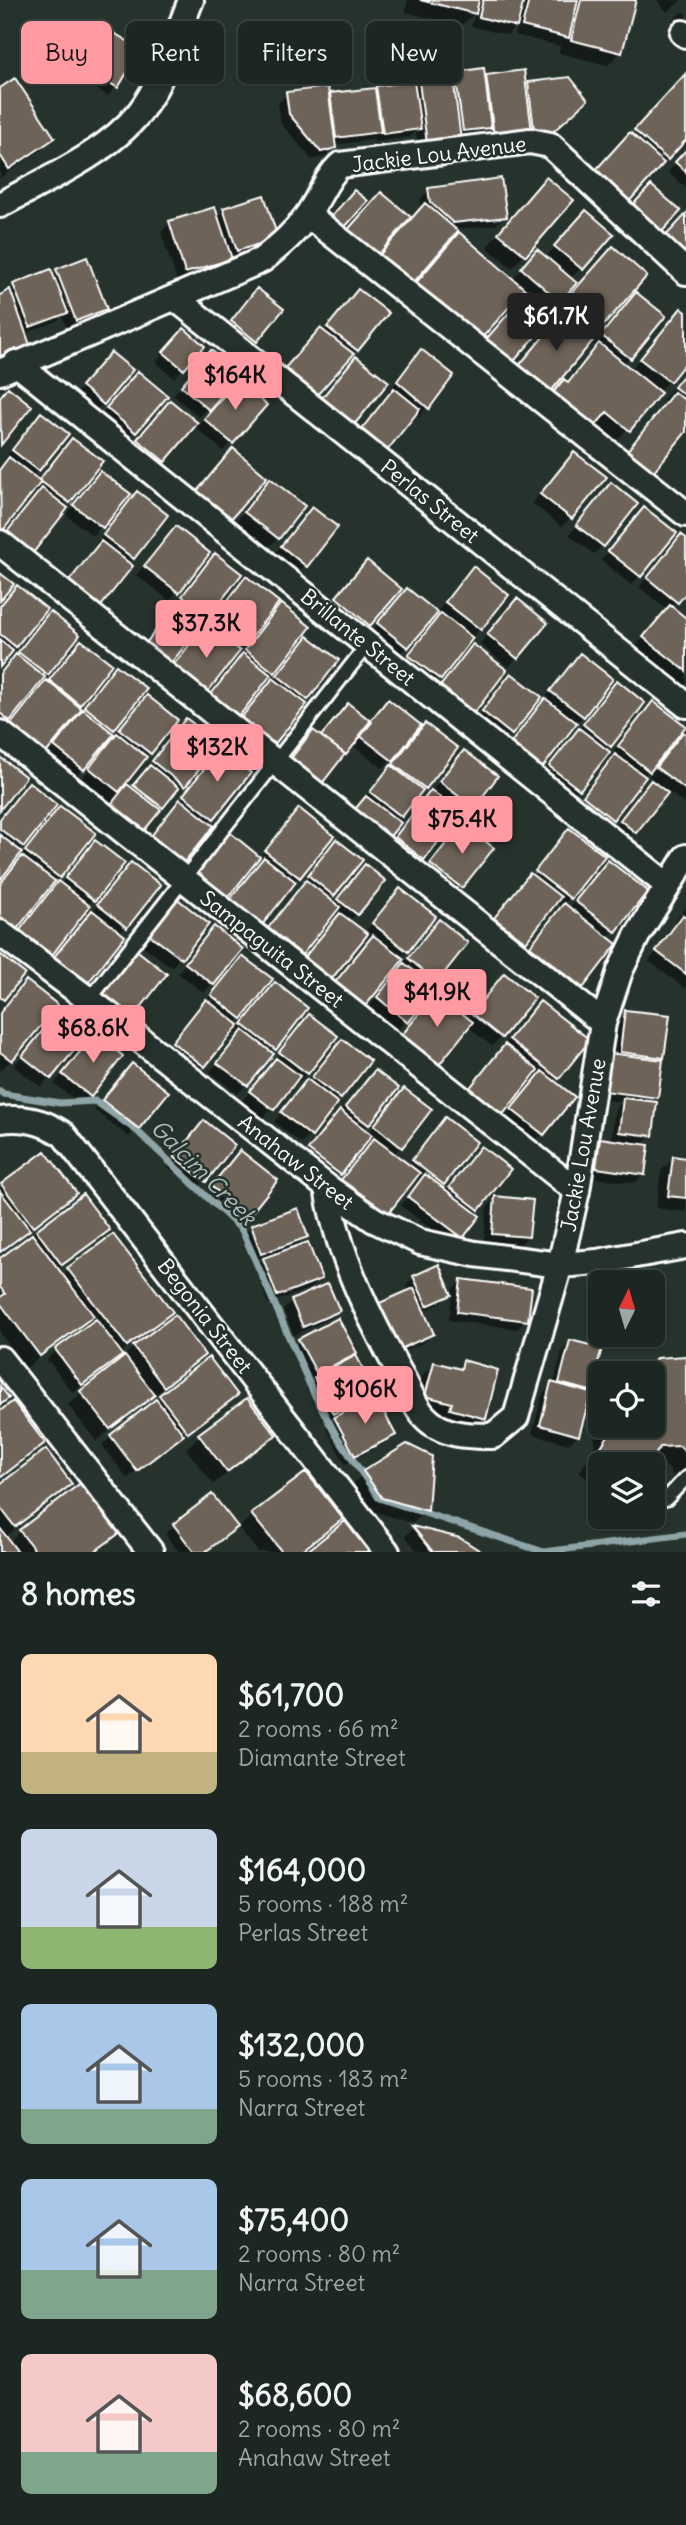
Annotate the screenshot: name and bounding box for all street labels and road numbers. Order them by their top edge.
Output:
street label: Jackie Lou Avenue [350,130,528,178]
street label: Perlas Street [375,453,485,549]
street label: Brillante Street [295,583,421,691]
street label: Sampaguita Street [195,885,349,1013]
street label: Jackie Lou Avenue [554,1056,612,1234]
street label: Anahaw Street [233,1108,359,1216]
street label: Begonia Street [152,1253,258,1379]

